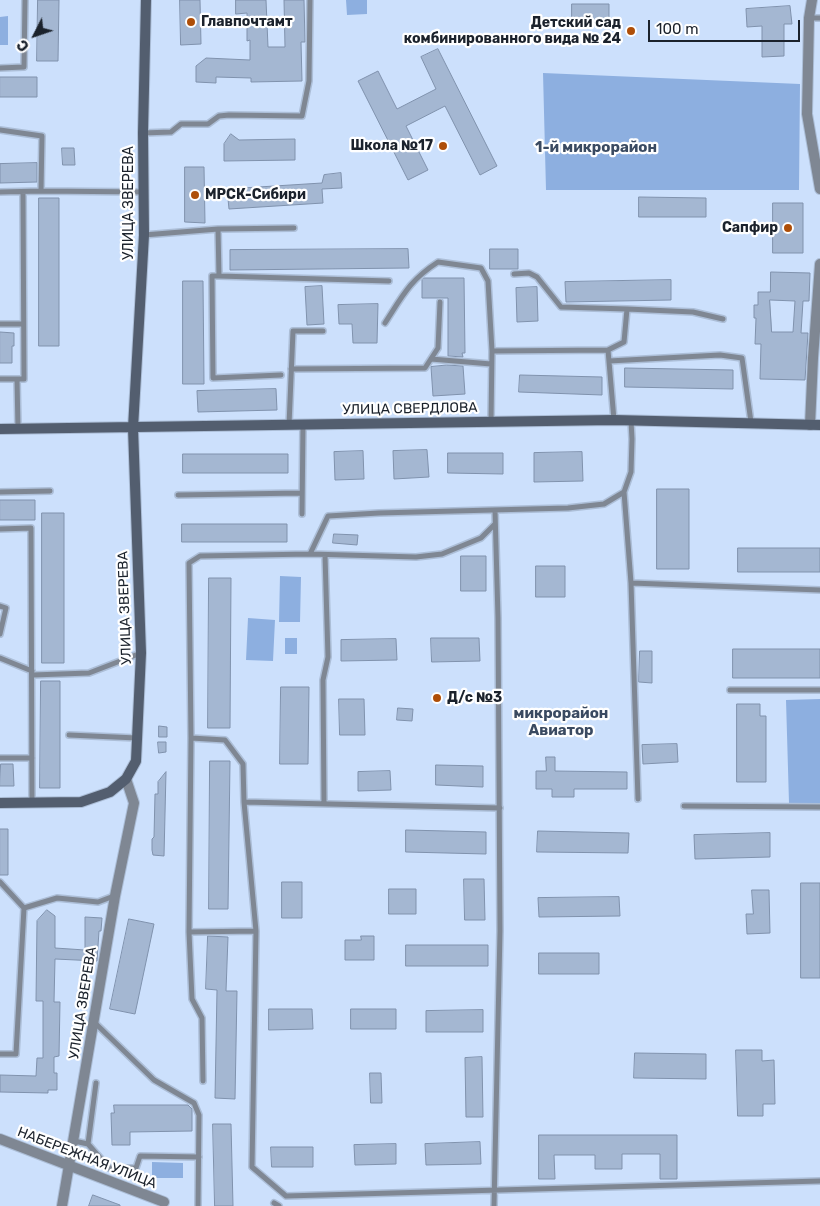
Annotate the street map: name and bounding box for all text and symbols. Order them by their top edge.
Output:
north arrow [10,10,60,60]
scale bar [650,10,802,42]
place label: Главпочтамт [201,14,293,30]
place label: Детский сад комбинированного вида № 24 [404,15,621,48]
marker: Главпочтамт [185,16,197,28]
text: 100 m [656,20,698,38]
marker: Детский сад комбинированного вида № 24 [625,25,637,37]
text: С [14,36,33,54]
place label: Школа №17 [350,138,433,154]
district label: 1-й микрорайон [535,139,657,157]
marker: Школа №17 [437,140,449,152]
street label: УЛИЦА ЗВЕРЕВА [121,146,137,260]
place label: МРСК-Сибири [205,187,306,203]
marker: МРСК-Сибири [189,189,201,201]
place label: Сапфир [722,220,778,236]
marker: Сапфир [782,222,794,234]
street label: УЛИЦА СВЕРДЛОВА [342,399,478,419]
street label: УЛИЦА ЗВЕРЕВА [115,551,135,665]
place label: Д/с №3 [447,690,502,706]
marker: Д/с №3 [431,692,443,704]
district label: микрорайон Авиатор [514,705,608,740]
street label: УЛИЦА ЗВЕРЕВА [66,945,100,1061]
street label: НАБЕРЕЖНАЯ УЛИЦА [15,1124,159,1192]

